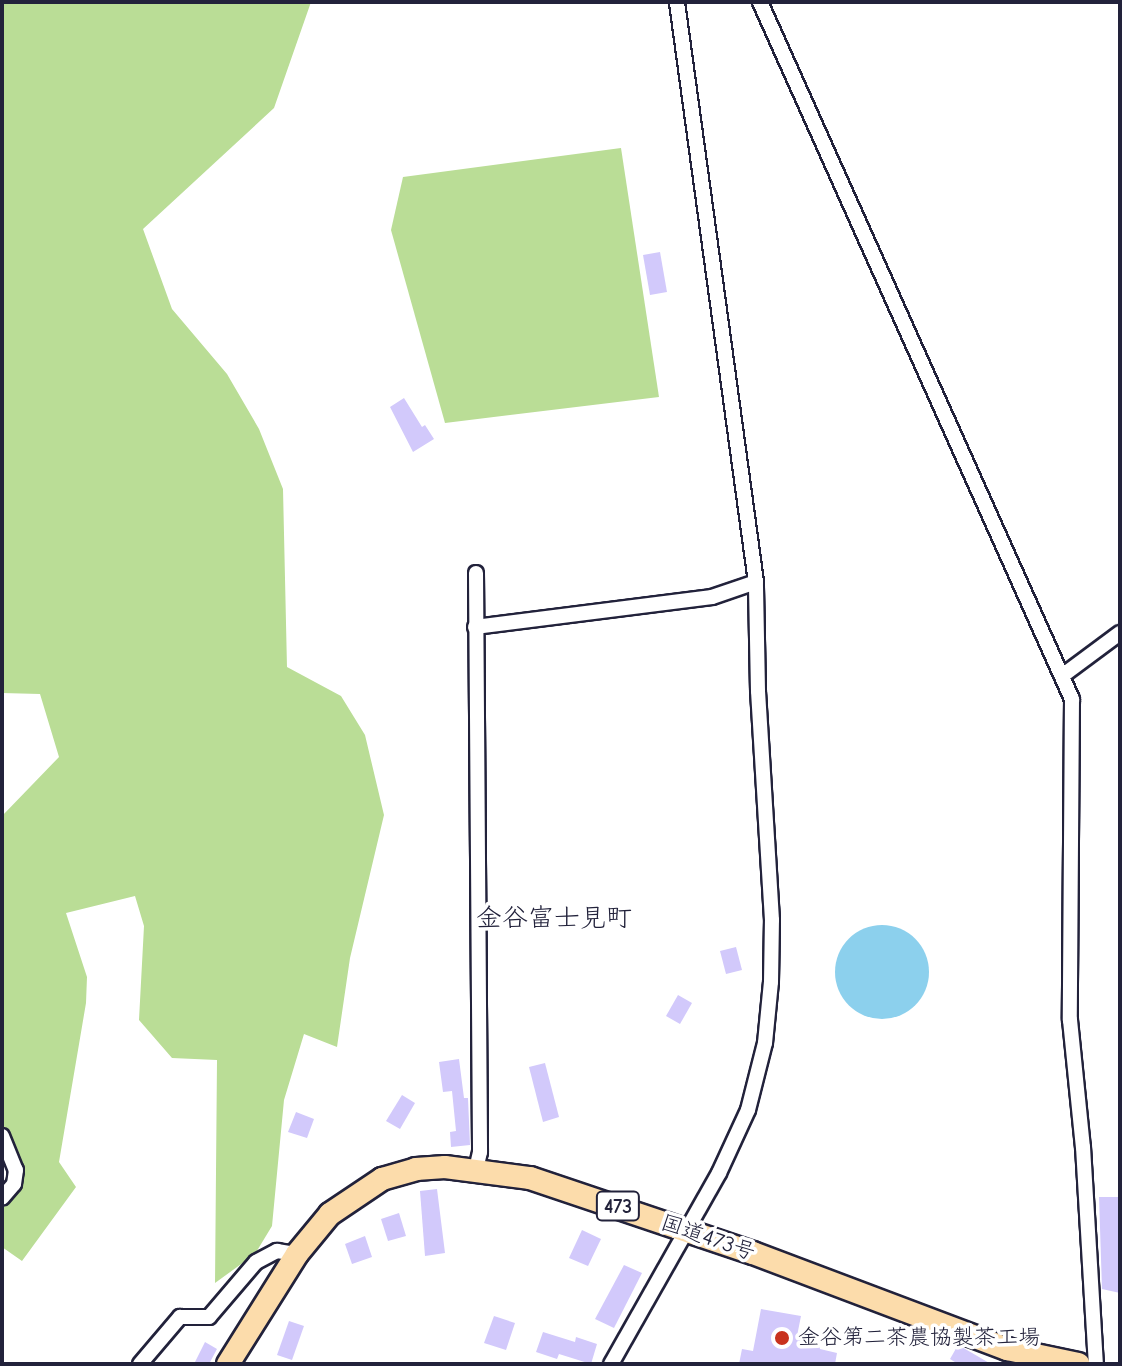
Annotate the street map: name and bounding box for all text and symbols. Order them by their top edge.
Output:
district label: 金谷富士見町 [476,903,632,935]
road number: 473 [594,1190,642,1222]
street label: 国道473号 [657,1210,759,1266]
place label: 金谷第二茶農協製茶工場 [798,1325,1040,1351]
marker: 金谷第二茶農協製茶工場 [773,1329,791,1347]

